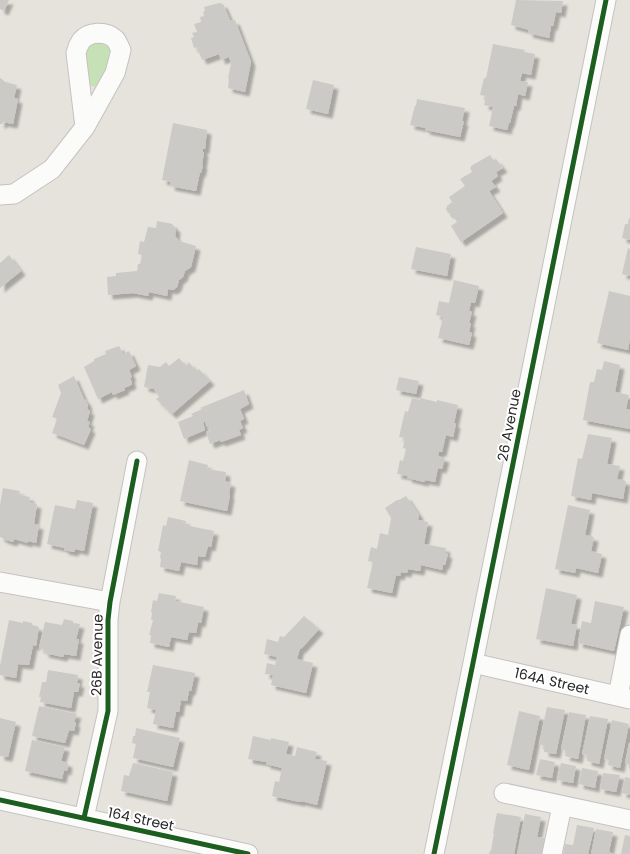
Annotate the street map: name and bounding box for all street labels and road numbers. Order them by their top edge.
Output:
street label: 26 Avenue [492,387,526,463]
street label: 26B Avenue [86,614,108,696]
street label: 164A Street [513,663,591,699]
street label: 164 Street [106,802,176,836]

